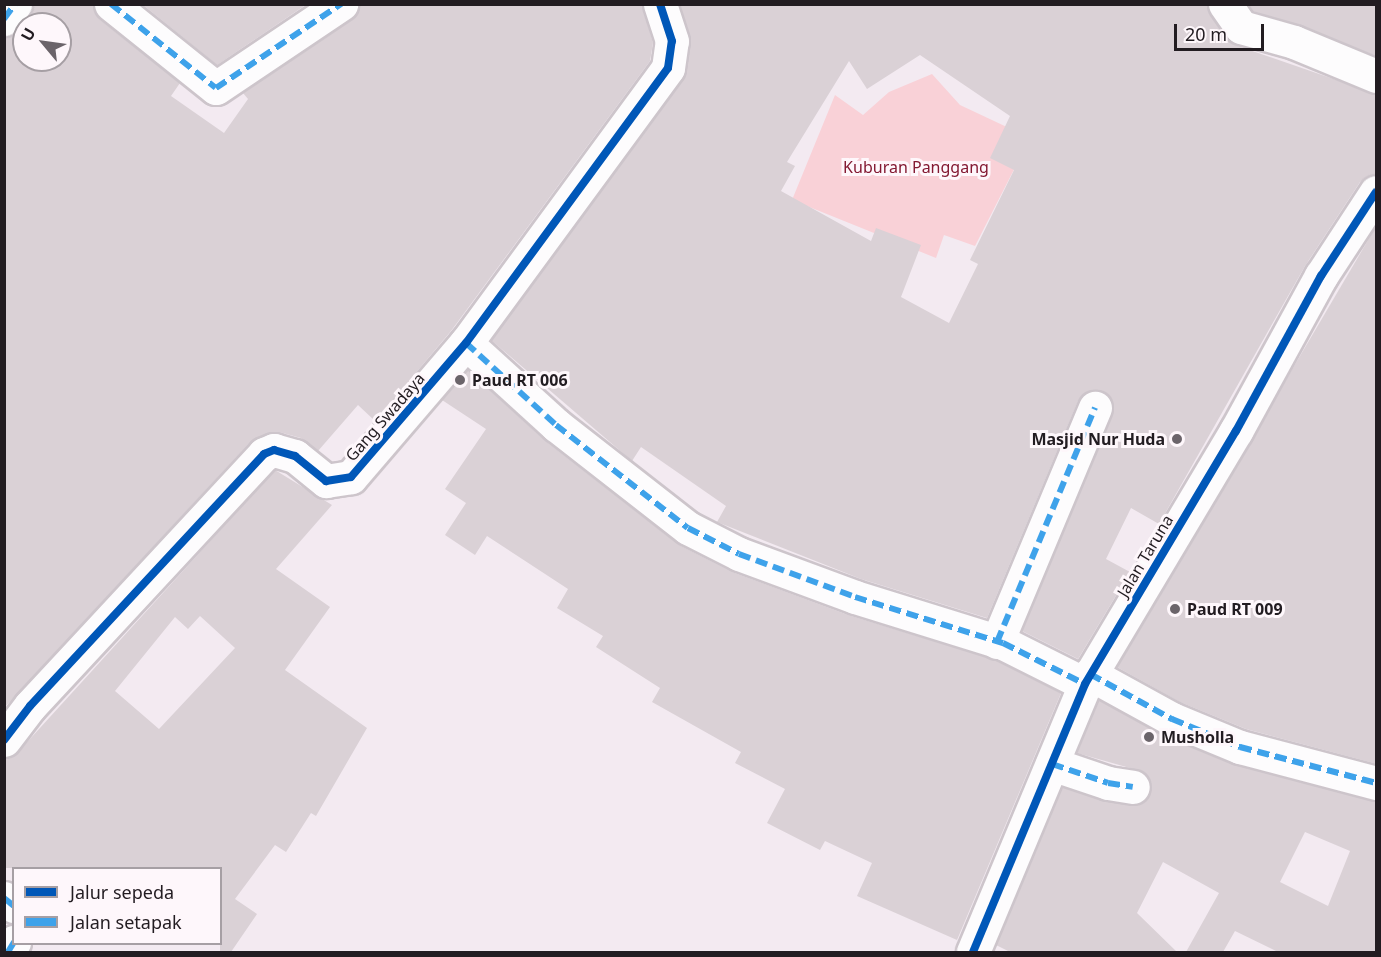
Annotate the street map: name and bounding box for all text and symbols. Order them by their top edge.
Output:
north arrow [12,12,72,72]
scale bar [1177,12,1267,50]
text: 20 m [1185,22,1227,46]
text: U [15,24,41,45]
park label: Kuburan Panggang [843,157,989,177]
street label: Gang Swadaya [341,369,429,465]
place label: Paud RT 006 [472,370,568,390]
marker: Paud RT 006 [453,373,467,387]
place label: Masjid Nur Huda [1031,429,1165,449]
marker: Masjid Nur Huda [1170,432,1184,446]
street label: Jalan Taruna [1113,511,1177,601]
place label: Paud RT 009 [1187,599,1283,619]
marker: Paud RT 009 [1168,602,1182,616]
place label: Musholla [1161,727,1234,747]
marker: Musholla [1142,730,1156,744]
legend [12,867,222,945]
text: Jalur sepeda [70,880,174,904]
text: Jalan setapak [70,910,182,934]

